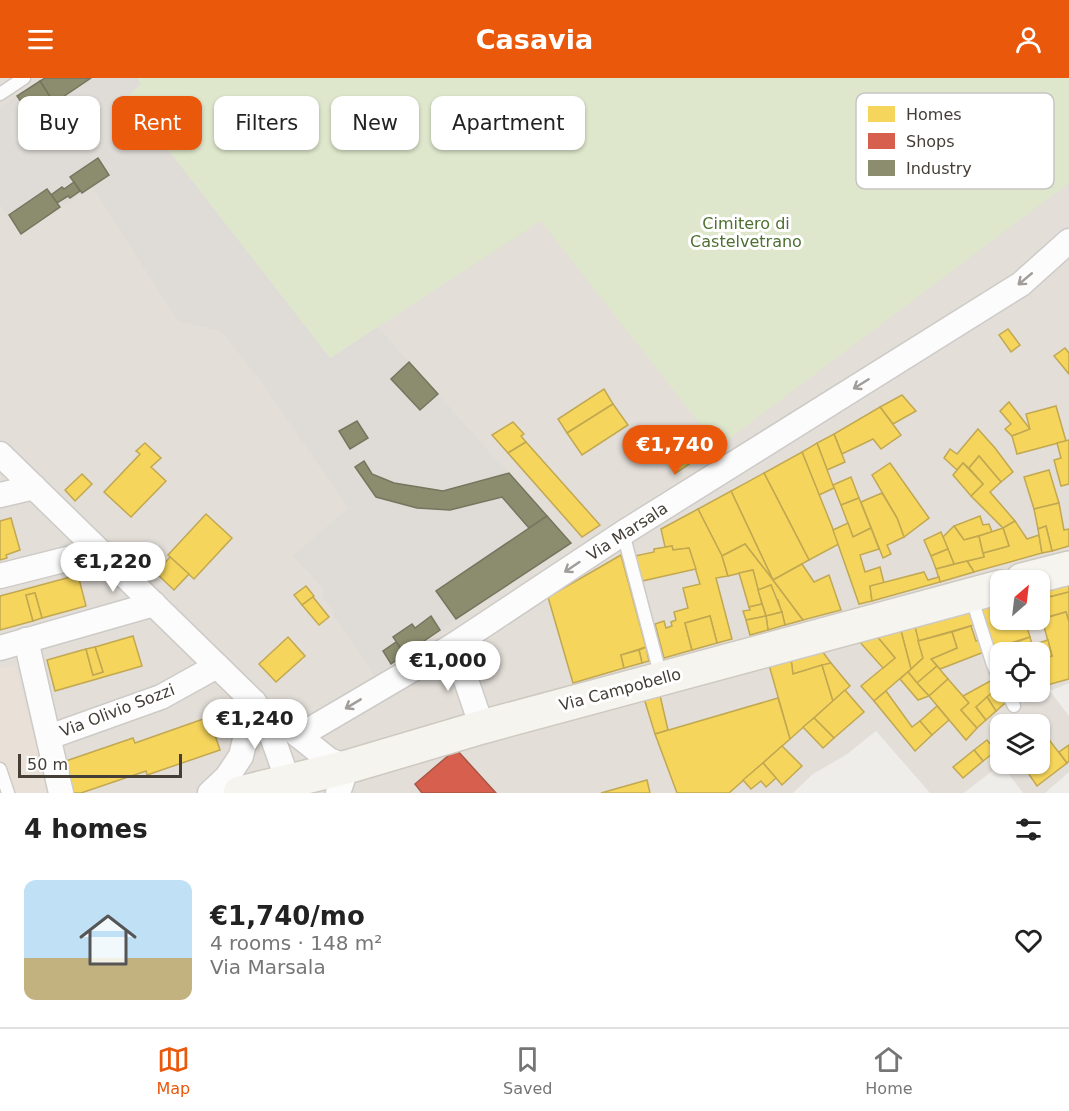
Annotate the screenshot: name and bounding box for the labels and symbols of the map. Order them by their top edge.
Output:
legend [856,93,1054,189]
text: Homes [906,105,962,124]
text: Shops [906,132,955,151]
text: Industry [906,159,972,178]
park label: Cimitero di Castelvetrano [690,214,802,251]
one-way arrow [1017,273,1033,286]
one-way arrow [853,378,870,390]
pin: €1,740 [626,425,724,476]
street label: Via Marsala [583,498,671,565]
pin: €1,220 [64,542,162,593]
one-way arrow [564,561,581,573]
north arrow [990,570,1050,630]
pin: €1,000 [399,641,497,692]
street label: Via Campobello [557,664,683,715]
street label: Via Olivio Sozzi [57,680,177,741]
one-way arrow [345,698,362,710]
pin: €1,240 [206,699,304,750]
scale bar [18,751,182,778]

